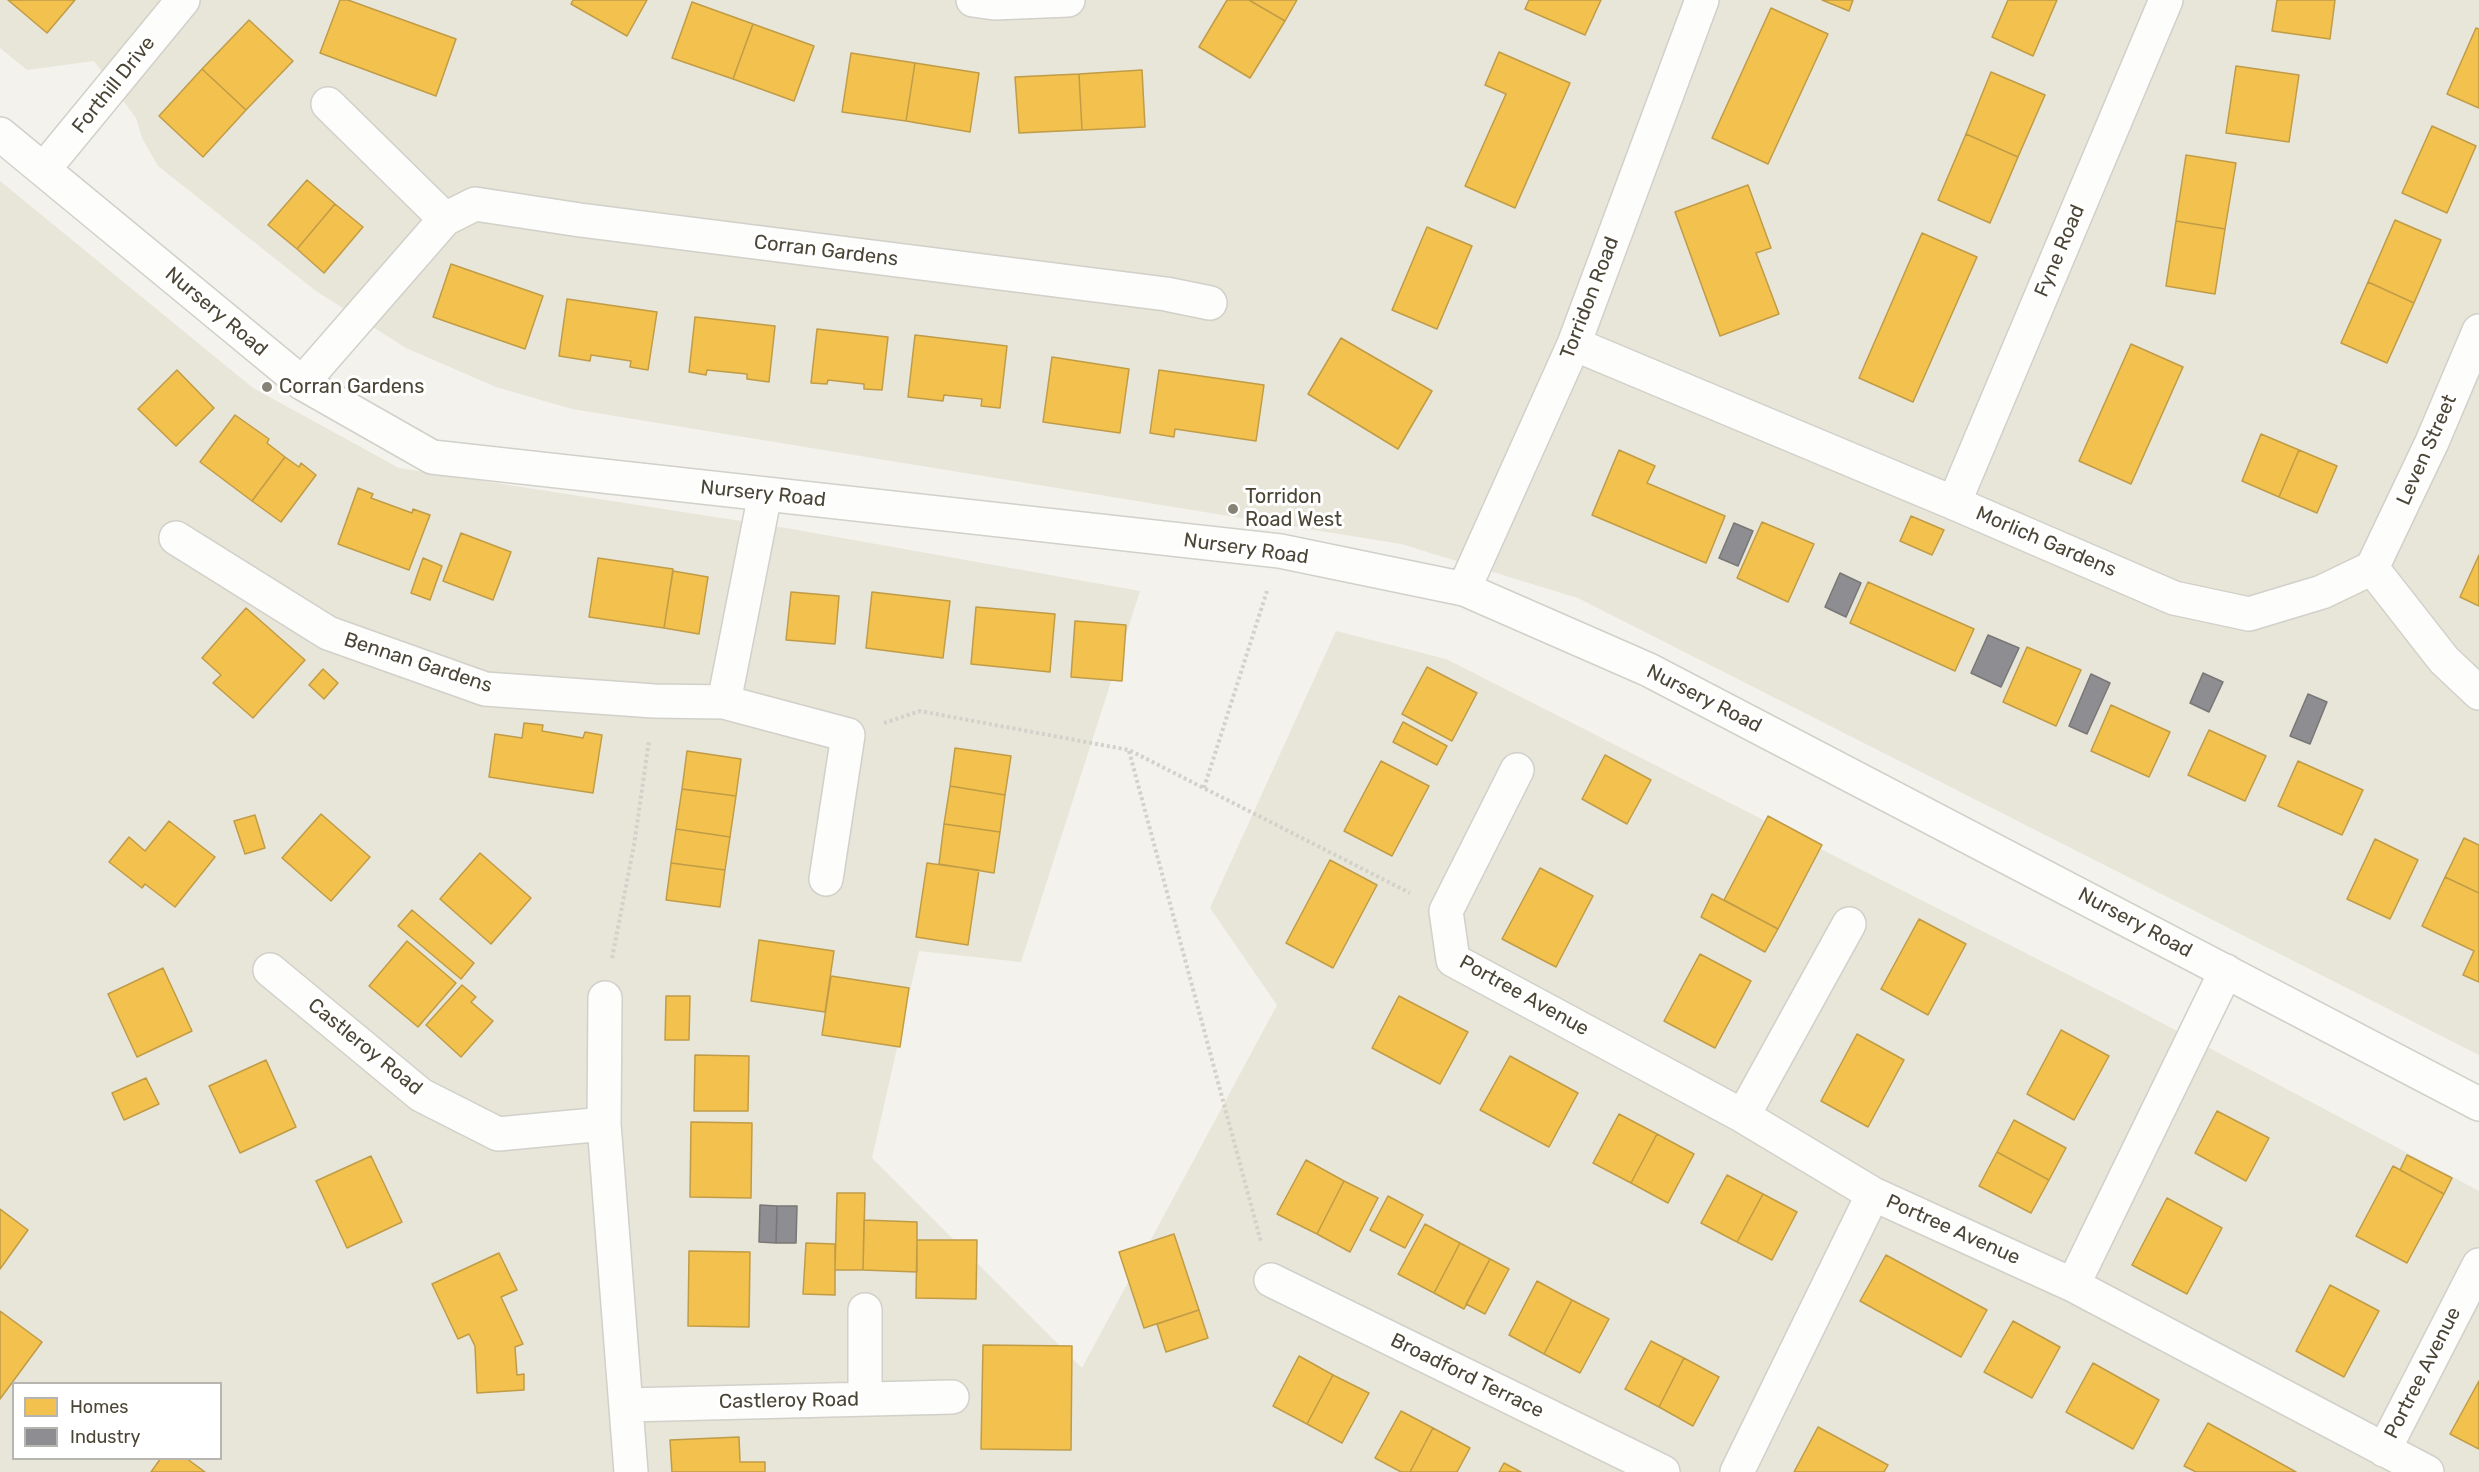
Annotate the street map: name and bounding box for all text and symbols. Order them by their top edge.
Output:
street label: Forthill Drive [68,32,160,138]
street label: Fyne Road [2030,201,2090,301]
street label: Corran Gardens [752,230,900,272]
street label: Torridon Road [1556,233,1624,363]
street label: Nursery Road [160,262,272,362]
place label: Corran Gardens [279,375,424,399]
marker: Corran Gardens [260,380,274,394]
street label: Leven Street [2392,391,2462,509]
street label: Nursery Road [699,475,827,513]
place label: Torridon Road West [1245,485,1342,532]
marker: Torridon Road West [1226,502,1240,516]
street label: Morlich Gardens [1972,502,2120,582]
street label: Nursery Road [1182,528,1310,570]
street label: Bennan Gardens [341,628,495,698]
street label: Nursery Road [1642,660,1766,738]
street label: Nursery Road [2074,883,2196,963]
street label: Portree Avenue [1455,951,1593,1041]
street label: Castleroy Road [303,994,427,1100]
street label: Portree Avenue [1882,1190,2024,1270]
street label: Portree Avenue [2380,1303,2466,1443]
street label: Broadford Terrace [1386,1328,1548,1424]
legend [12,1382,222,1460]
street label: Castleroy Road [719,1388,859,1414]
text: Homes [70,1396,128,1418]
text: Industry [70,1426,140,1448]

